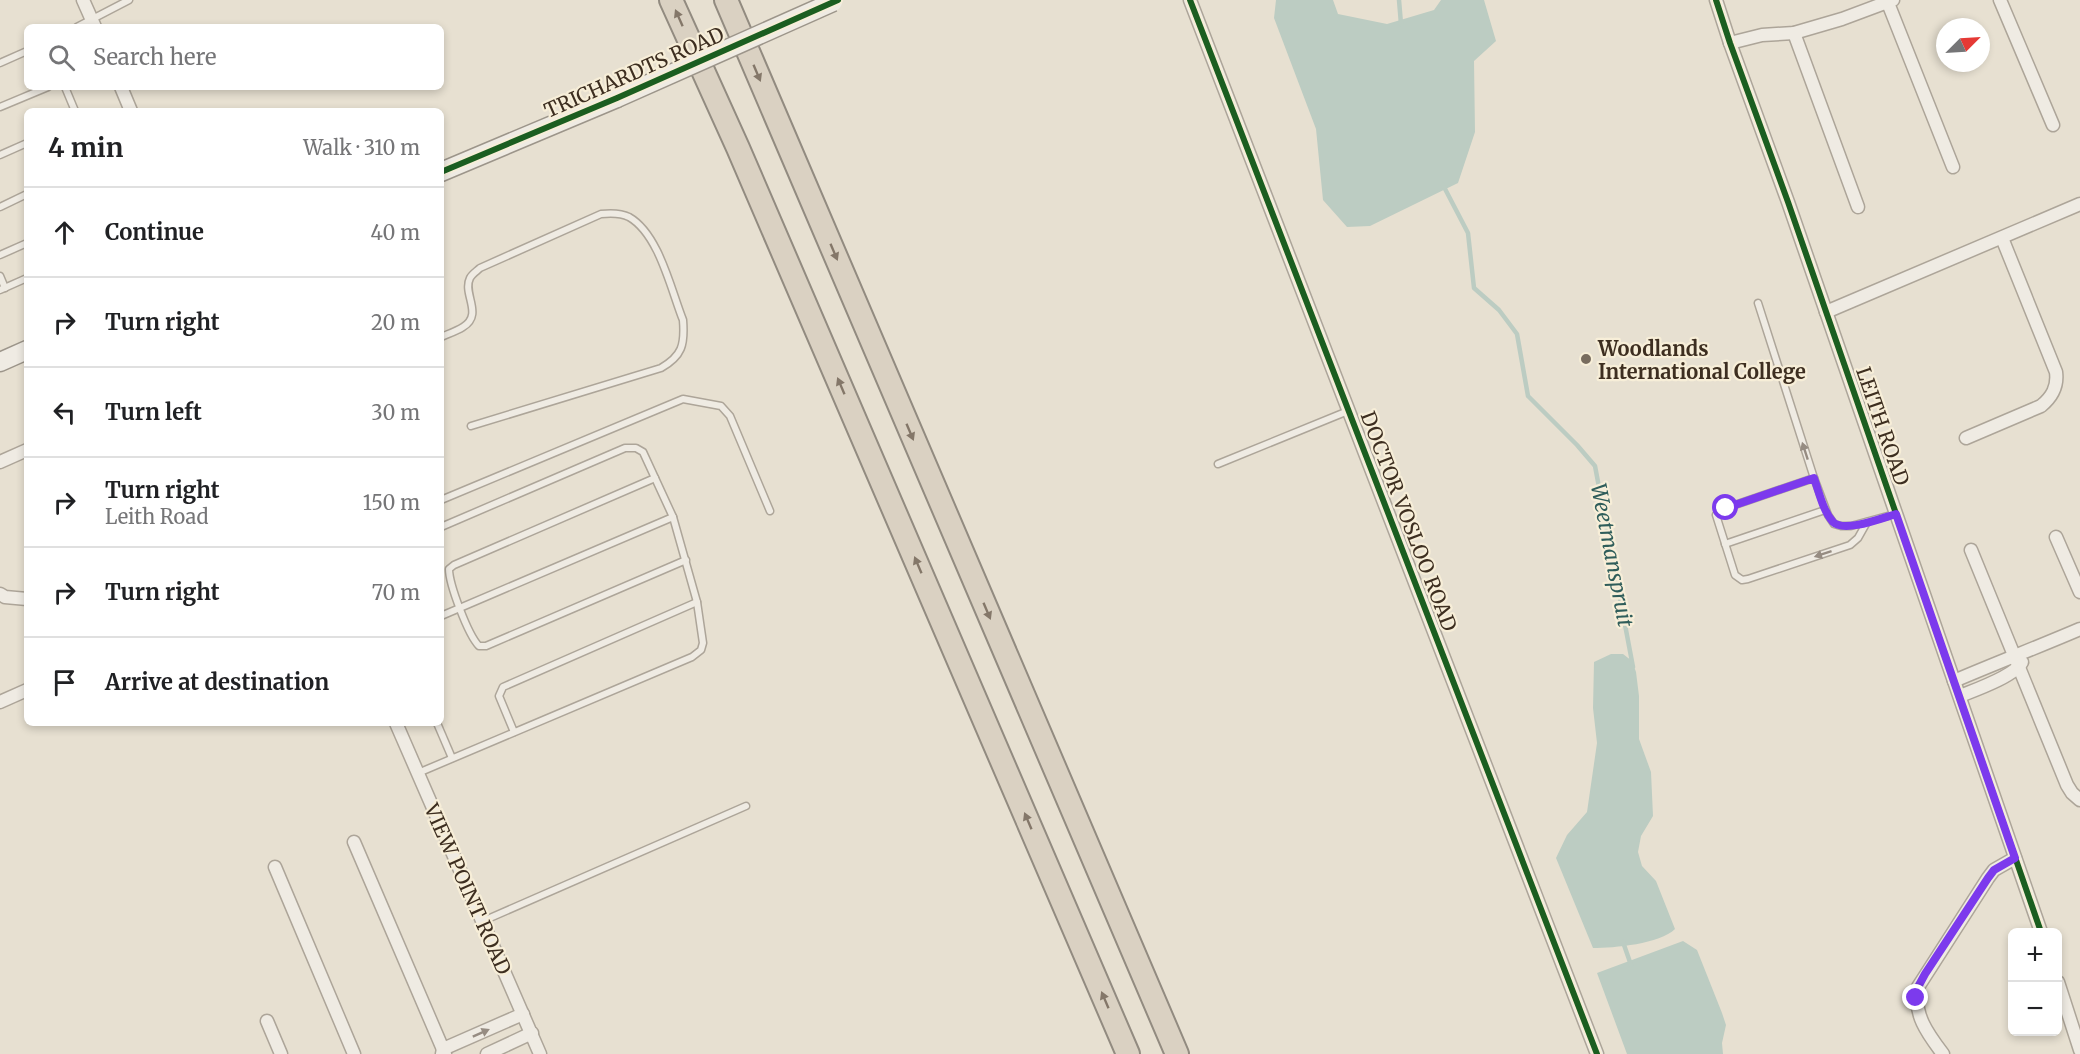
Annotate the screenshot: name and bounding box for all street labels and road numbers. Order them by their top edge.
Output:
street label: TRICHARDTS ROAD [540,21,728,123]
street label: LEITH ROAD [1851,363,1915,489]
street label: DOCTOR VOSLOO ROAD [1355,408,1463,634]
street label: VIEW POINT ROAD [419,799,517,978]

